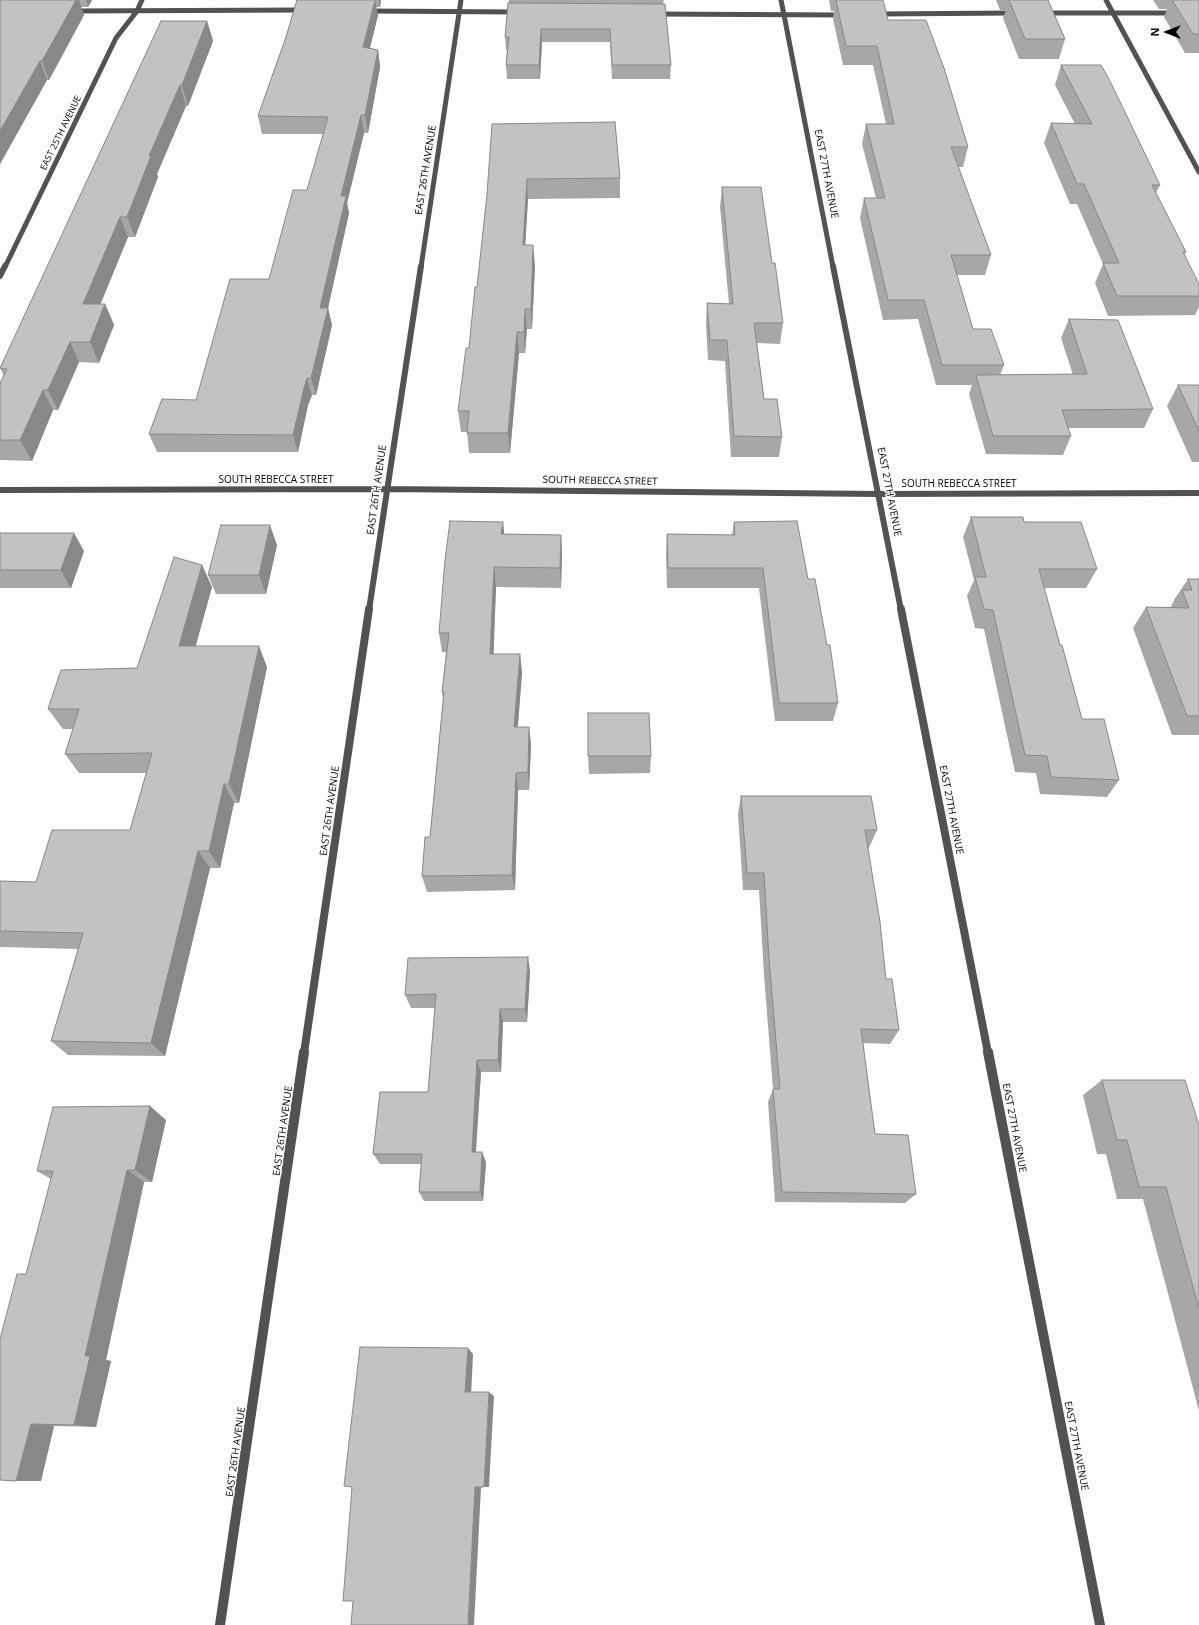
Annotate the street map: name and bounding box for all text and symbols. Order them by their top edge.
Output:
north arrow [1147,12,1187,52]
text: N [1147,28,1162,36]
street label: EAST 25TH AVENUE [38,94,84,172]
street label: EAST 26TH AVENUE [413,124,439,216]
street label: EAST 27TH AVENUE [811,128,841,220]
street label: EAST 26TH AVENUE [365,444,389,536]
street label: EAST 27TH AVENUE [874,446,904,538]
street label: SOUTH REBECCA STREET [218,474,334,486]
street label: SOUTH REBECCA STREET [542,474,658,488]
street label: SOUTH REBECCA STREET [901,478,1017,490]
street label: EAST 27TH AVENUE [936,764,966,856]
street label: EAST 26TH AVENUE [318,765,342,857]
street label: EAST 27TH AVENUE [999,1082,1029,1174]
street label: EAST 26TH AVENUE [271,1085,295,1177]
street label: EAST 27TH AVENUE [1061,1400,1091,1492]
street label: EAST 26TH AVENUE [224,1406,248,1498]

